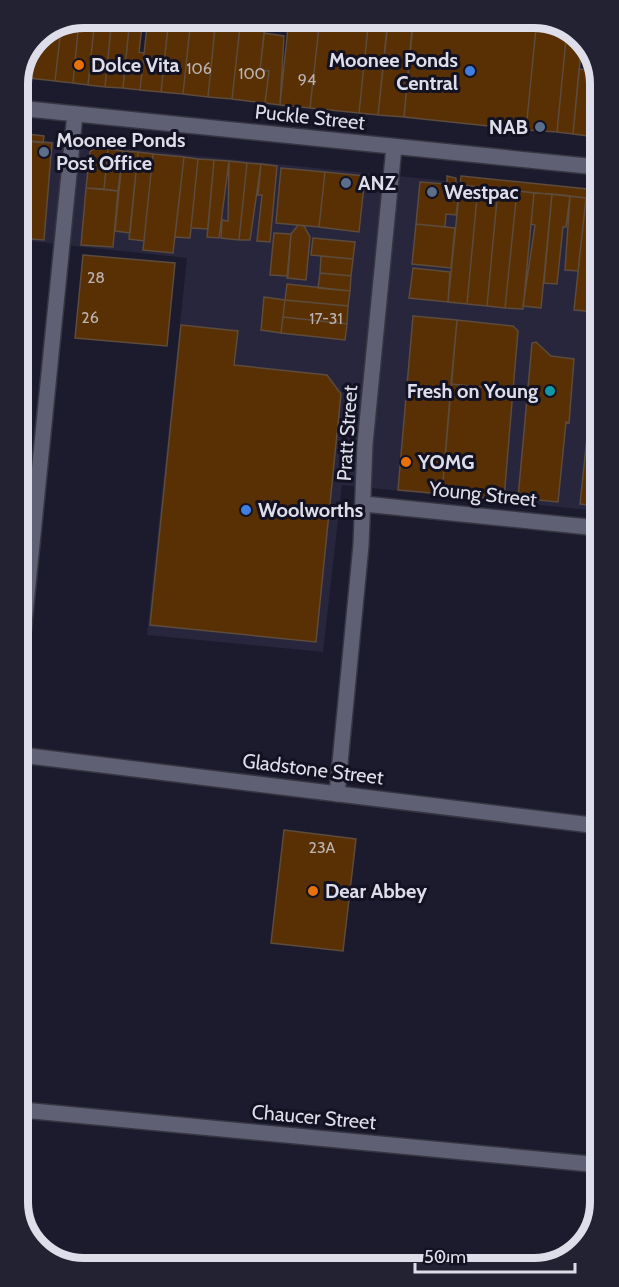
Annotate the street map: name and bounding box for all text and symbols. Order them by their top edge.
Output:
place label: Moonee Ponds Central [329,48,458,95]
place label: Dolce Vita [91,53,180,77]
marker: Dolce Vita [72,58,86,72]
house number: 106 [186,59,212,78]
house number: 100 [238,64,266,83]
marker: Moonee Ponds Central [463,64,477,78]
house number: 94 [298,70,316,89]
street label: Puckle Street [254,99,367,135]
place label: NAB [489,115,528,139]
marker: NAB [533,120,547,134]
place label: Moonee Ponds Post Office [56,128,185,175]
marker: Moonee Ponds Post Office [37,145,51,159]
place label: ANZ [358,171,396,195]
marker: ANZ [339,176,353,190]
place label: Westpac [444,180,519,204]
marker: Westpac [425,185,439,199]
house number: 28 [87,268,105,287]
house number: 26 [81,308,99,327]
house number: 17-31 [309,309,343,328]
place label: Fresh on Young [407,379,538,403]
street label: Pratt Street [332,384,362,482]
marker: Fresh on Young [543,384,557,398]
place label: YOMG [417,450,474,474]
marker: YOMG [399,455,413,469]
street label: Young Street [427,476,538,512]
place label: Woolworths [258,498,363,522]
marker: Woolworths [239,503,253,517]
street label: Gladstone Street [241,748,385,790]
house number: 23A [309,838,336,857]
place label: Dear Abbey [325,879,427,903]
marker: Dear Abbey [306,884,320,898]
street label: Chaucer Street [251,1100,377,1134]
scale bar [415,1236,576,1274]
text: 50 m [424,1246,466,1268]

